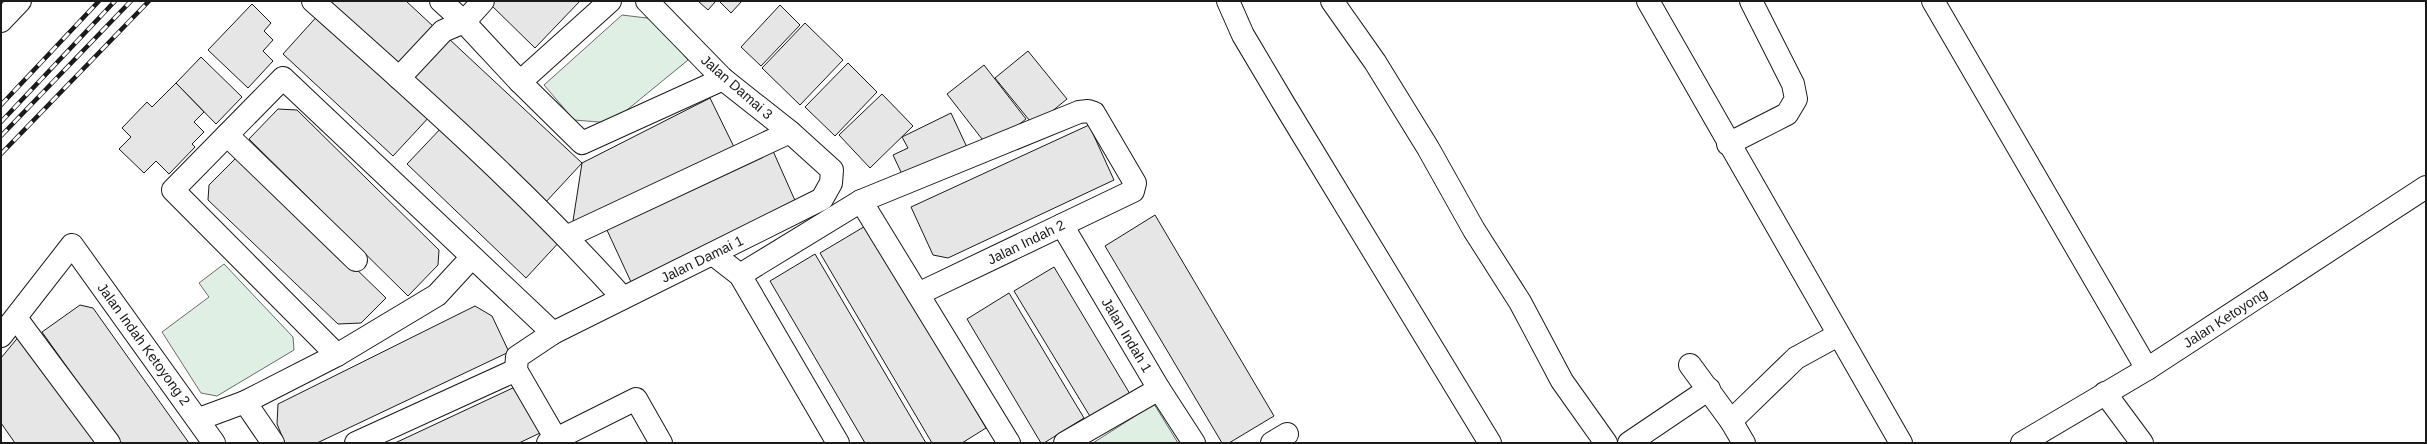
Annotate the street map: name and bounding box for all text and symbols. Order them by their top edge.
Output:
street label: Jalan Damai 3 [698,52,776,123]
street label: Jalan Indah 2 [985,216,1067,268]
street label: Jalan Damai 1 [658,232,746,286]
street label: Jalan Indah Ketoyong 2 [94,280,194,408]
street label: Jalan Ketoyong [2180,285,2270,351]
street label: Jalan Indah 1 [1098,295,1156,375]

